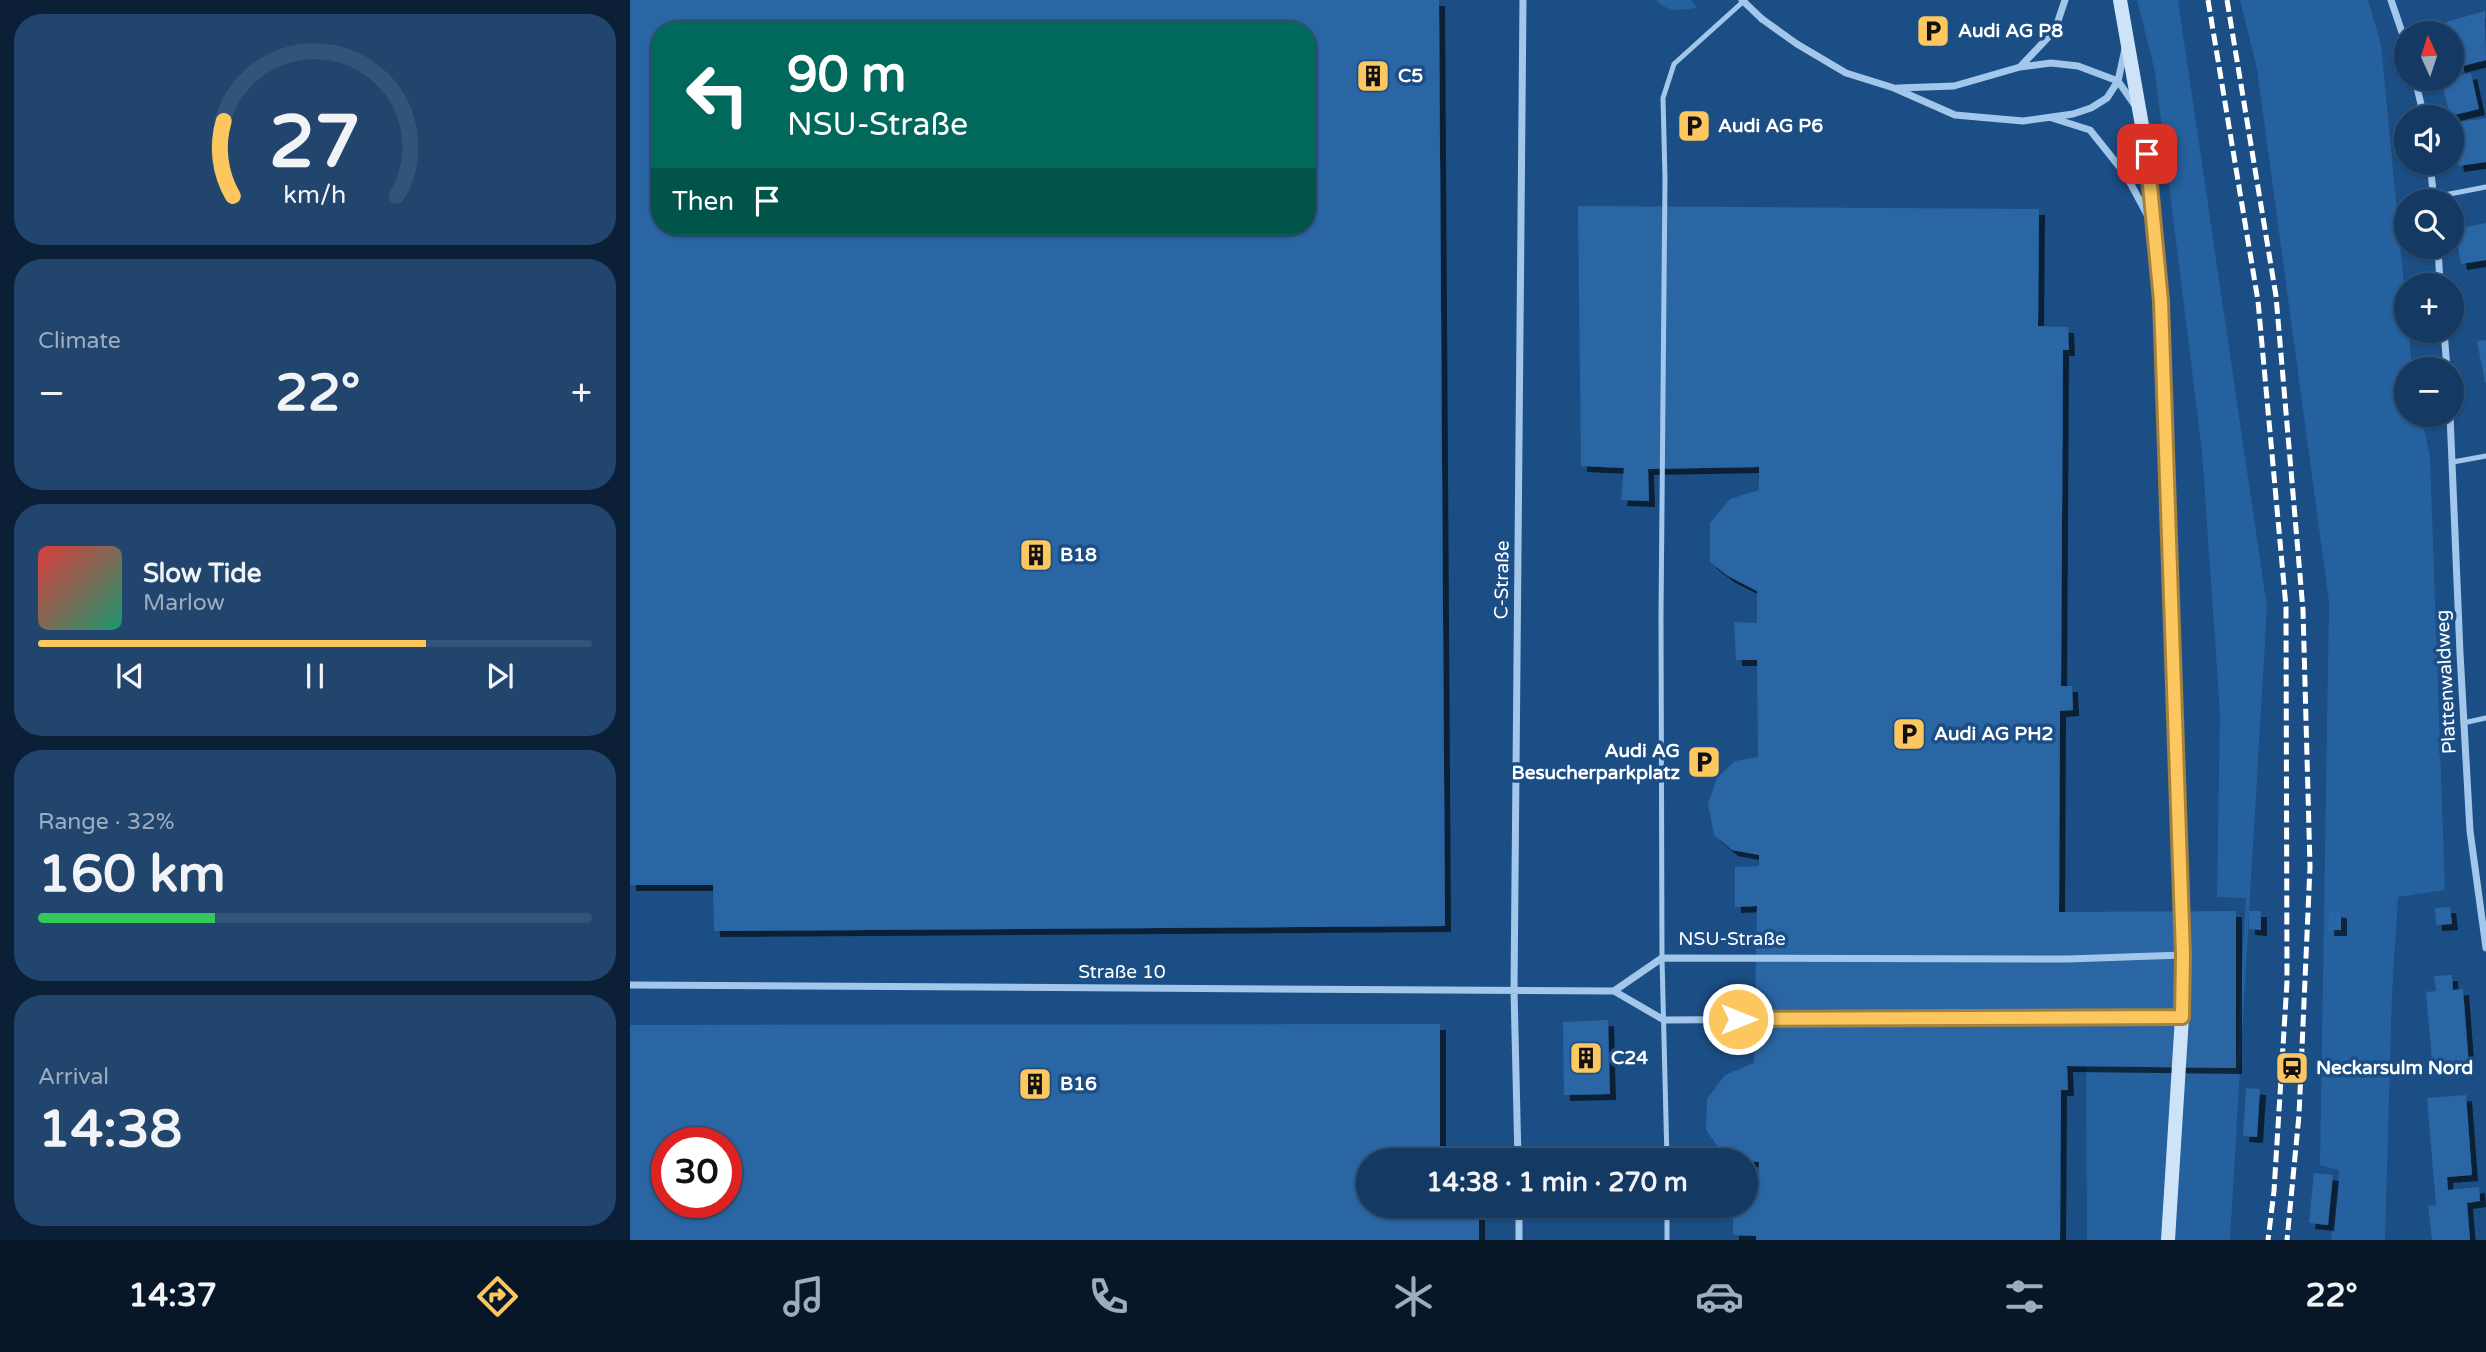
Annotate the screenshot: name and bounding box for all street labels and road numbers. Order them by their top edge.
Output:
street label: C-Straße [1490,540,1514,620]
street label: Plattenwaldweg [2431,609,2461,755]
street label: NSU-Straße [1678,928,1786,950]
street label: Straße 10 [1078,961,1166,983]

